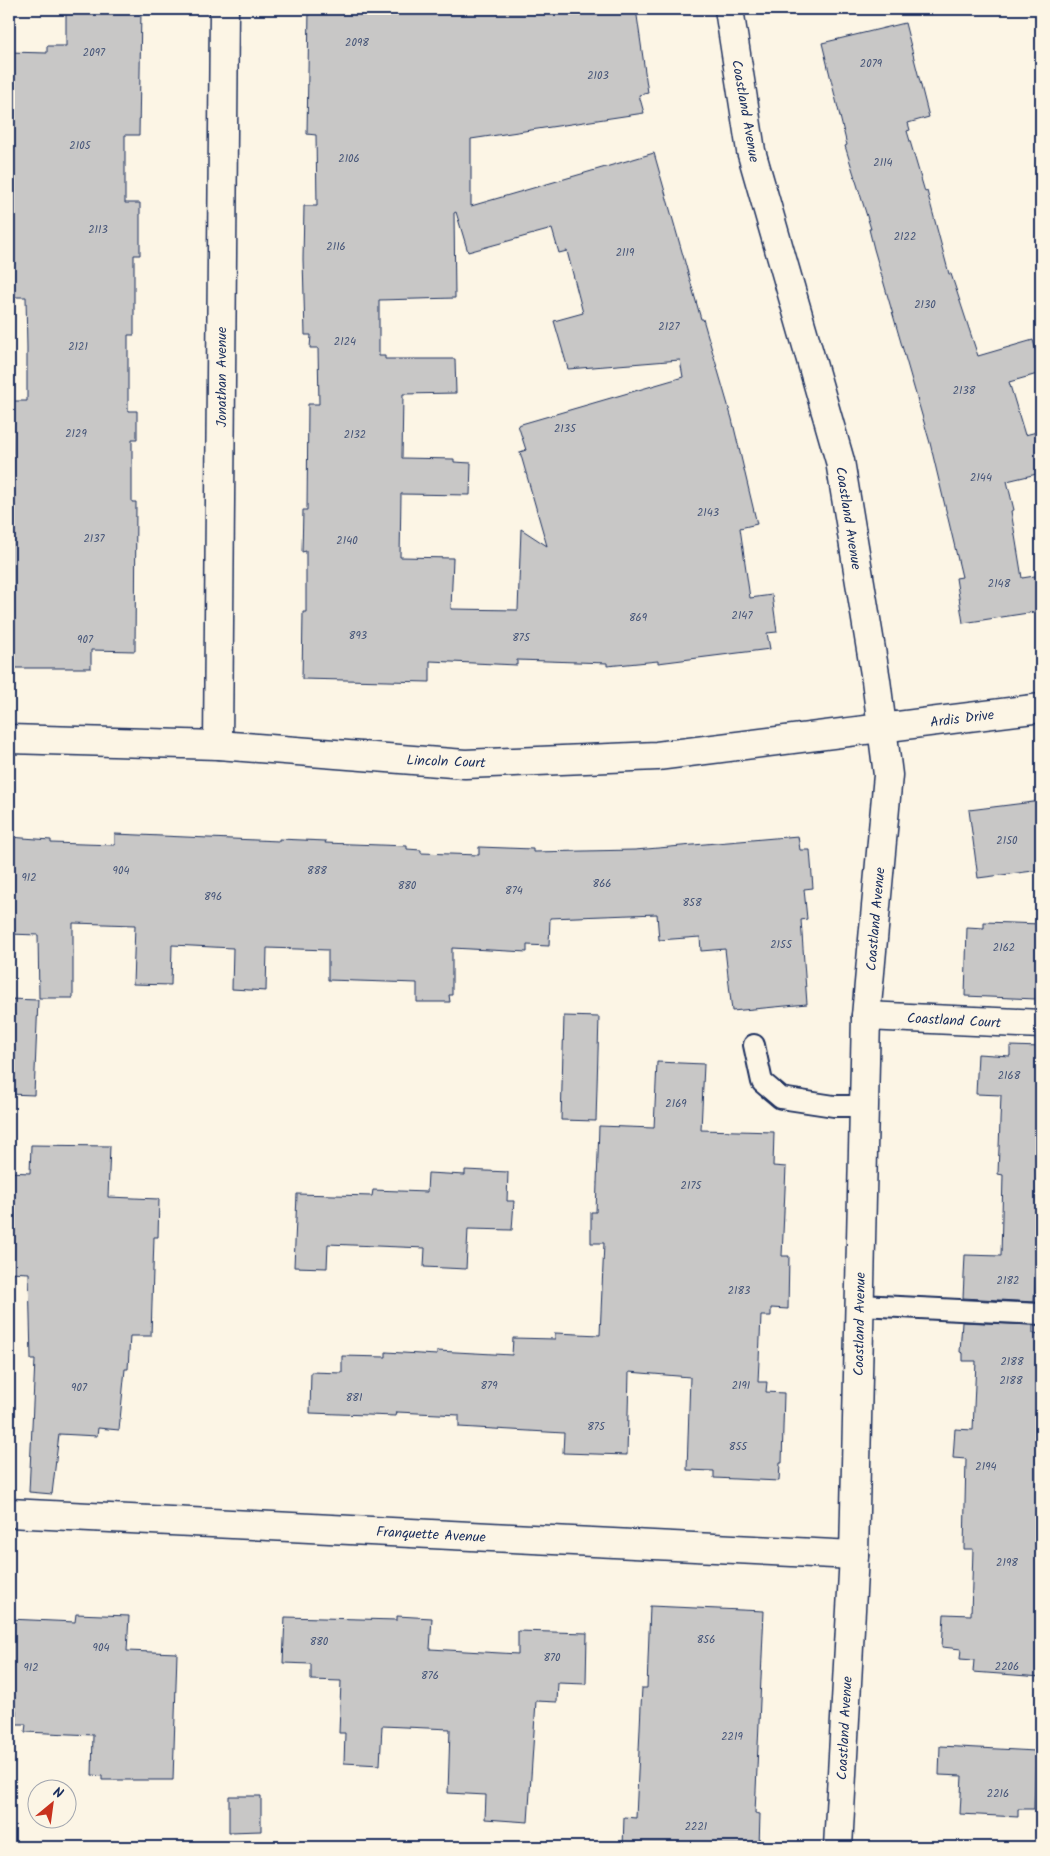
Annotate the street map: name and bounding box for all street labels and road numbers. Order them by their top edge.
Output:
street label: Coastland Avenue [725,58,765,165]
street label: Jonathan Avenue [211,326,233,427]
street label: Coastland Avenue [829,465,867,572]
street label: Ardis Drive [929,704,996,734]
street label: Lincoln Court [406,750,486,774]
street label: Coastland Avenue [861,866,892,972]
street label: Coastland Court [906,1008,1002,1034]
street label: Coastland Avenue [848,1271,872,1376]
street label: Franquette Avenue [376,1521,487,1549]
street label: Coastland Avenue [831,1675,859,1781]

